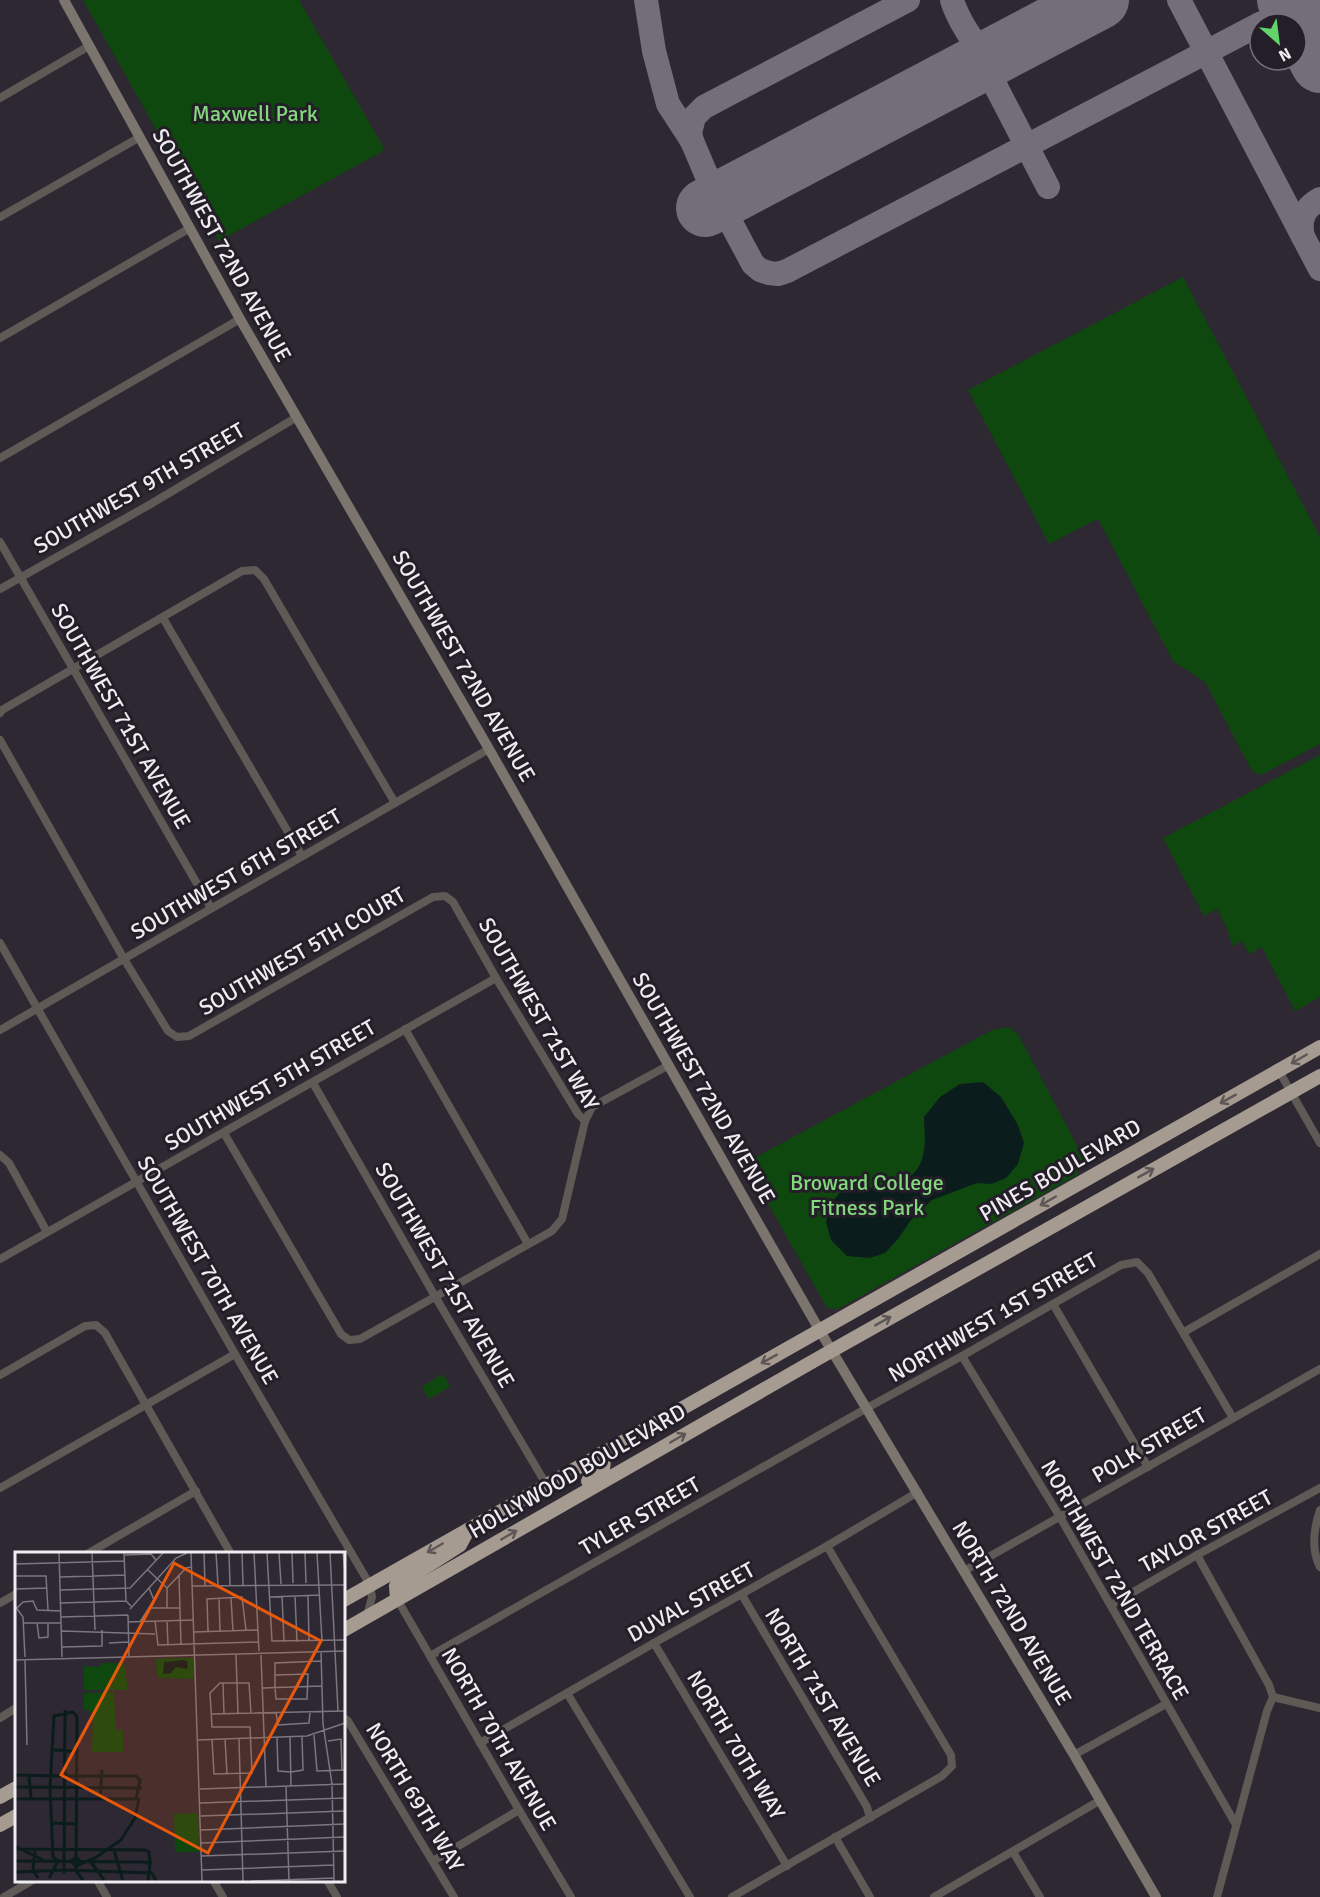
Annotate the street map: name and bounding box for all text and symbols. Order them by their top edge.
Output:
north arrow [1248,12,1308,72]
text: N [1275,43,1294,66]
park label: Maxwell Park [192,100,318,127]
street label: SOUTHWEST 72ND AVENUE [146,124,298,366]
street label: SOUTHWEST 9TH STREET [29,416,249,560]
street label: SOUTHWEST 72ND AVENUE [387,545,541,787]
street label: SOUTHWEST 71ST AVENUE [45,598,197,834]
street label: SOUTHWEST 6TH STREET [126,802,346,946]
street label: SOUTHWEST 5TH COURT [194,881,410,1021]
street label: SOUTHWEST 71ST WAY [473,913,605,1115]
street label: SOUTHWEST 72ND AVENUE [627,967,781,1209]
street label: SOUTHWEST 5TH STREET [160,1013,380,1157]
one-way arrow [1291,1054,1309,1065]
one-way arrow [1220,1094,1237,1106]
street label: PINES BOULEVARD [974,1113,1146,1227]
street label: SOUTHWEST 70TH AVENUE [131,1151,285,1389]
street label: SOUTHWEST 71ST AVENUE [369,1157,521,1393]
one-way arrow [1137,1167,1154,1179]
park label: Broward College Fitness Park [790,1169,944,1221]
one-way arrow [1040,1195,1057,1207]
street label: NORTHWEST 1ST STREET [884,1246,1103,1388]
one-way arrow [874,1315,891,1327]
one-way arrow [761,1354,779,1365]
street label: HOLLYWOOD BOULEVARD [464,1398,690,1544]
street label: POLK STREET [1087,1401,1211,1489]
one-way arrow [669,1432,686,1444]
street label: NORTHWEST 72ND TERRACE [1035,1455,1195,1705]
street label: TYLER STREET [575,1470,705,1561]
street label: TAYLOR STREET [1135,1483,1277,1579]
street label: NORTH 72ND AVENUE [946,1516,1078,1710]
one-way arrow [500,1529,517,1541]
one-way arrow [427,1542,444,1554]
inset map [15,1552,345,1882]
street label: DUVAL STREET [623,1556,760,1648]
street label: NORTH 71ST AVENUE [759,1603,887,1791]
street label: NORTH 70TH AVENUE [436,1643,562,1835]
street label: NORTH 70TH WAY [681,1666,791,1824]
street label: NORTH 69TH WAY [360,1718,470,1876]

